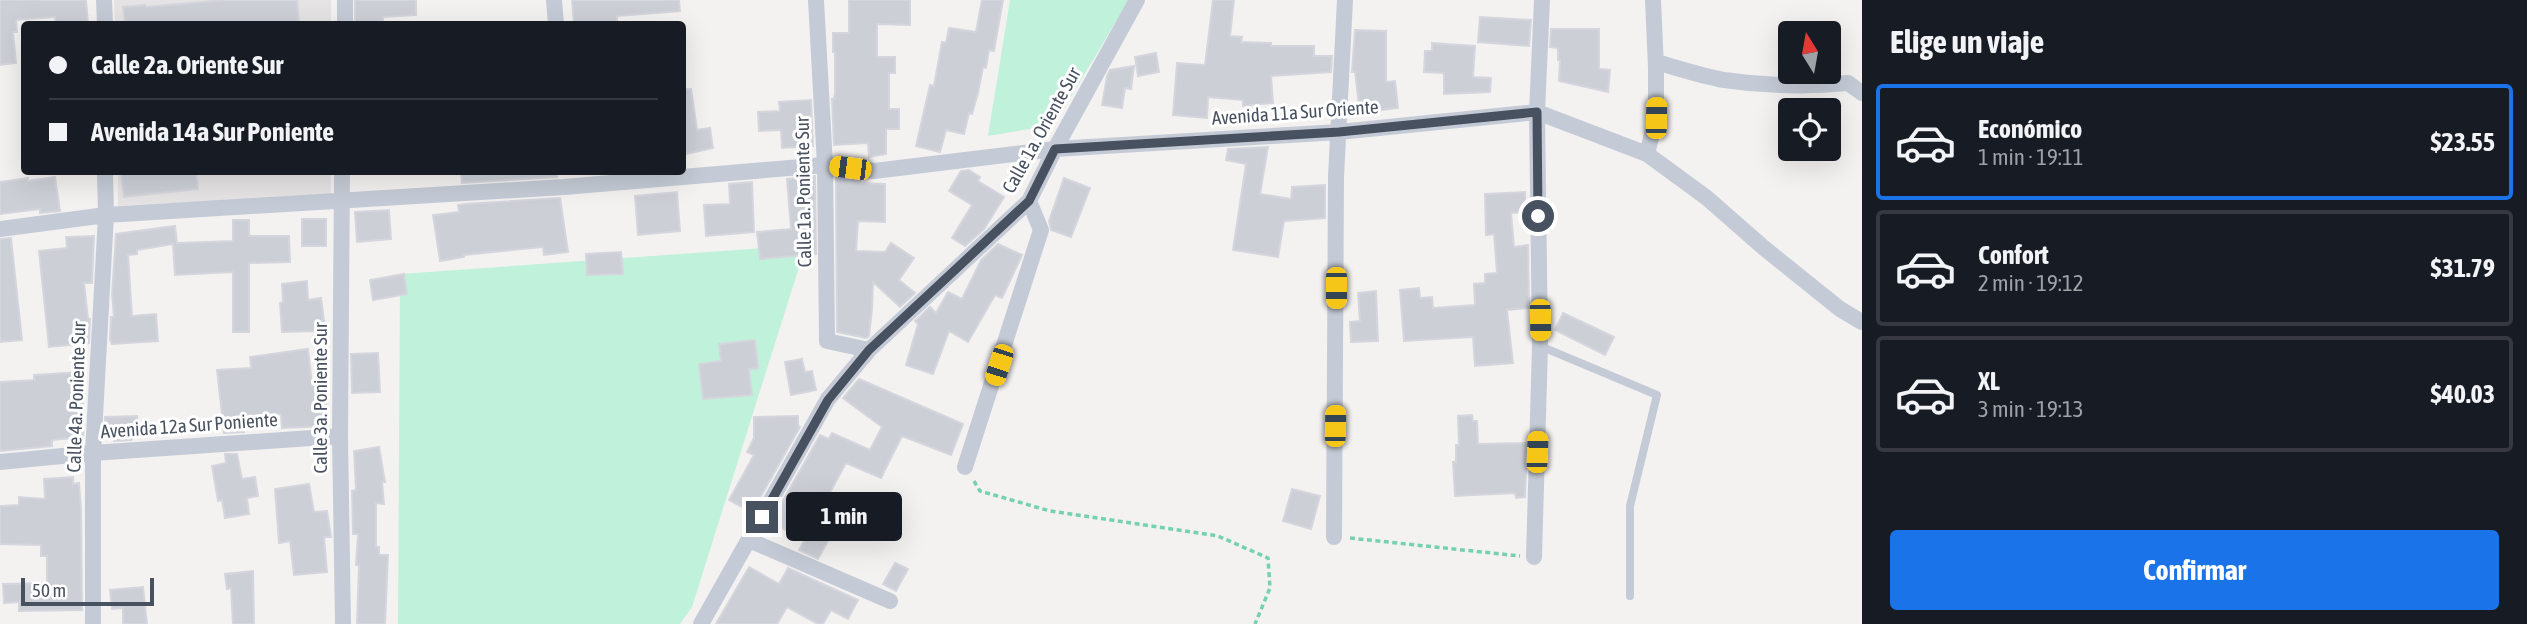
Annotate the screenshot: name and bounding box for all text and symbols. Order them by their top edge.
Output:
north arrow [1778,21,1841,84]
map controls [1778,21,1841,161]
text: Elige un viaje [1890,23,2044,60]
text: Calle 2a. Oriente Sur [91,50,283,80]
street label: Calle 1a. Oriente Sur [997,63,1085,197]
street label: Avenida 11a Sur Oriente [1211,95,1379,129]
car [1646,97,1667,139]
button: locate [1778,98,1841,161]
icon: car [1894,111,1957,174]
text: Económico [1978,114,2082,144]
street label: Calle 1a. Poniente Sur [791,116,815,268]
text: Avenida 14a Sur Poniente [91,117,334,147]
text: $23.55 [2431,127,2495,157]
text: 1 min · 19:11 [1978,144,2084,170]
car [828,155,873,181]
route start [1522,200,1554,232]
icon: car [1894,237,1957,300]
text: Confort [1978,240,2049,270]
text: $31.79 [2431,253,2495,283]
car [1326,267,1347,309]
text: 2 min · 19:12 [1978,270,2084,296]
car [1530,299,1551,341]
street label: Calle 4a. Poniente Sur [62,321,90,473]
street label: Calle 3a. Poniente Sur [309,322,331,474]
car [983,342,1016,388]
icon: car [1894,363,1957,426]
text: XL [1978,366,2000,396]
text: $40.03 [2431,379,2495,409]
text: 3 min · 19:13 [1978,396,2084,422]
car [1325,405,1346,447]
street label: Avenida 12a Sur Poniente [100,408,278,442]
car [1526,431,1549,473]
callout: 1 min [786,492,902,542]
route end [746,501,778,533]
text: 1 min [821,503,867,529]
button: Confirmar [1890,530,2499,610]
scale bar [21,575,154,607]
text: 50 m [32,579,66,601]

